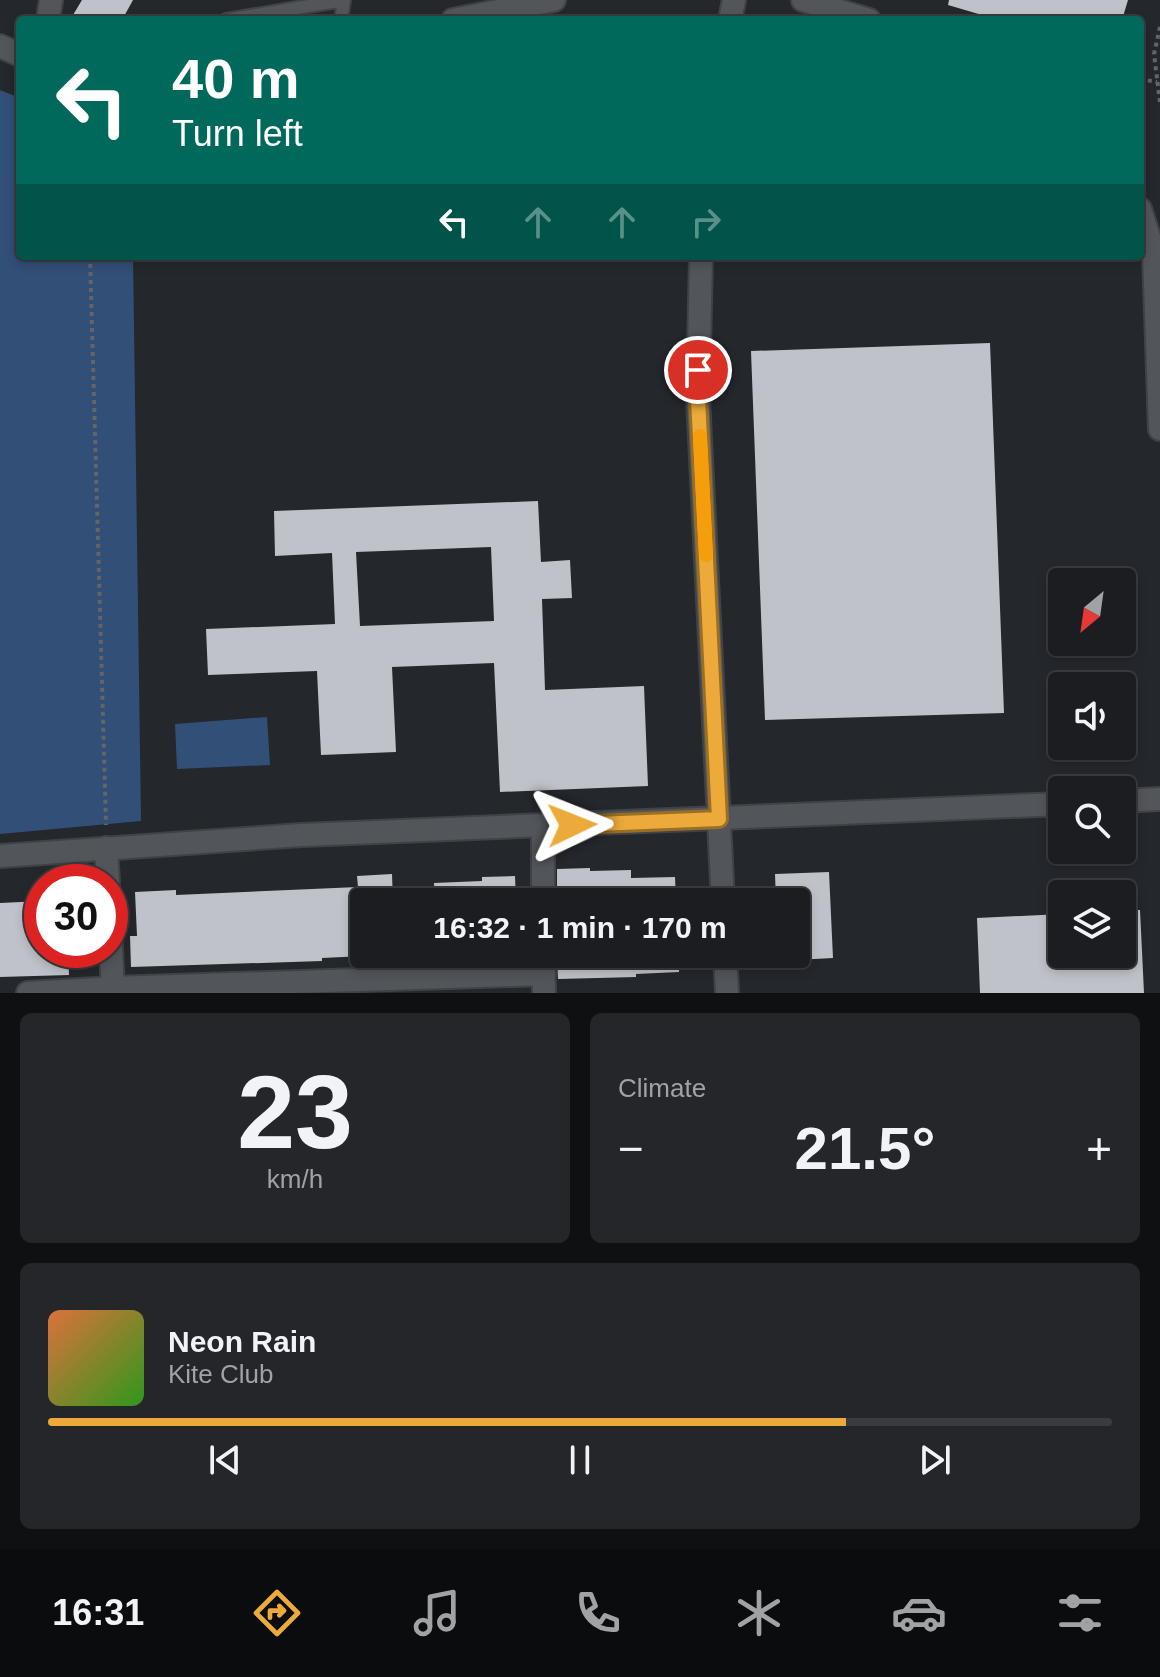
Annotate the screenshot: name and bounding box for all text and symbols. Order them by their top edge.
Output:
text: 40 m [172,47,300,110]
icon: left [40,48,144,152]
text: Turn left [172,113,303,154]
icon: left [432,200,476,244]
icon: ahead [516,200,560,244]
icon: ahead [600,200,644,244]
icon: right [684,200,728,244]
pin [664,336,732,404]
icon: arrive [676,348,720,392]
north arrow [1048,568,1136,656]
map controls [1048,568,1136,968]
button: sound [1048,672,1136,760]
button: search [1048,776,1136,864]
position arrow [530,783,614,867]
speed limit sign: 30 [24,864,128,968]
button: layers [1048,880,1136,968]
text: 16:32 · 1 min · 170 m [433,911,727,944]
text: 23 [237,1054,353,1170]
text: Climate [618,1073,706,1103]
text: 21.5° [795,1115,935,1182]
text: − [618,1124,644,1173]
text: + [1086,1124,1112,1173]
text: km/h [267,1164,323,1194]
text: Neon Rain [168,1325,316,1358]
text: Kite Club [168,1359,274,1389]
icon: previous [203,1438,247,1482]
icon: pause [558,1438,602,1482]
icon: next [913,1438,957,1482]
icon: directions [249,1585,305,1641]
icon: music [409,1585,465,1641]
icon: phone [570,1585,626,1641]
icon: climate [731,1585,787,1641]
icon: car [891,1585,947,1641]
icon: filters [1052,1585,1108,1641]
text: 16:31 [52,1592,144,1633]

